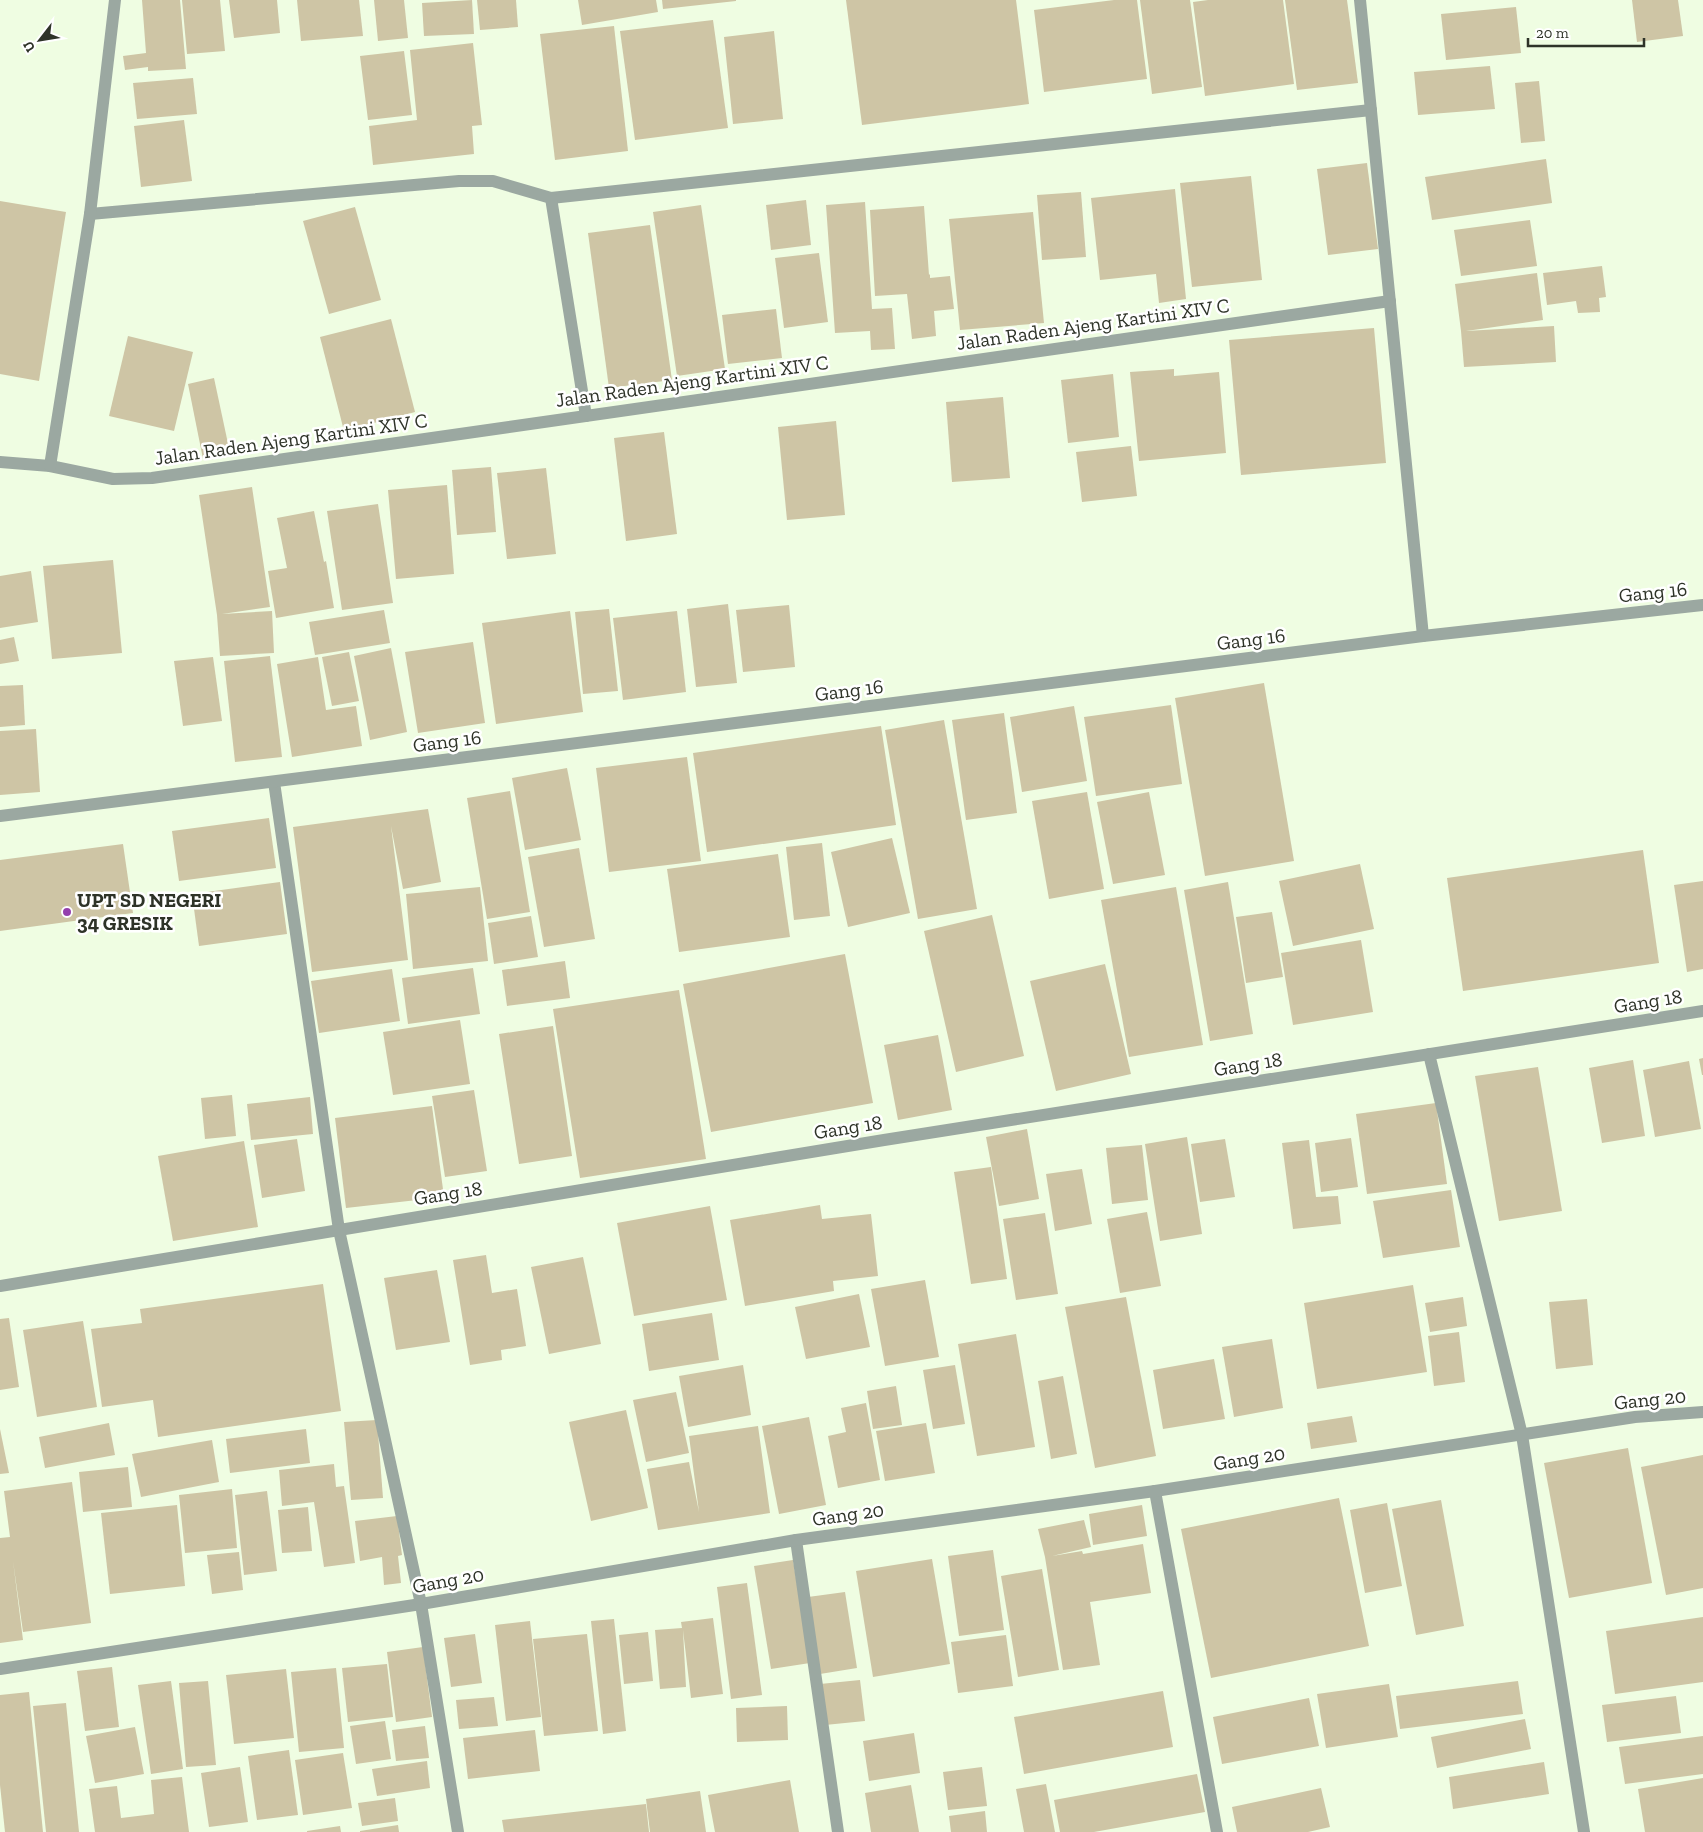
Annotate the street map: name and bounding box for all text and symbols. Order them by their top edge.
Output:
north arrow [15,15,65,65]
scale bar [1528,15,1644,47]
text: 20 m [1536,24,1569,42]
text: U [19,38,39,55]
street label: Jalan Raden Ajeng Kartini XIV C [955,293,1231,355]
street label: Jalan Raden Ajeng Kartini XIV C [554,350,830,412]
street label: Jalan Raden Ajeng Kartini XIV C [153,408,429,470]
street label: Gang 16 [1618,576,1688,608]
street label: Gang 16 [1215,623,1287,655]
street label: Gang 16 [813,674,885,706]
street label: Gang 16 [411,725,483,757]
place label: UPT SD NEGERI 34 GRESIK [77,888,221,935]
marker: UPT SD NEGERI 34 GRESIK [61,906,73,918]
street label: Gang 18 [1612,984,1684,1018]
street label: Gang 18 [1212,1047,1284,1081]
street label: Gang 18 [812,1110,884,1144]
street label: Gang 18 [412,1176,484,1210]
street label: Gang 20 [1613,1383,1687,1415]
street label: Gang 20 [1211,1440,1287,1476]
street label: Gang 20 [811,1497,885,1531]
street label: Gang 20 [410,1562,486,1598]

